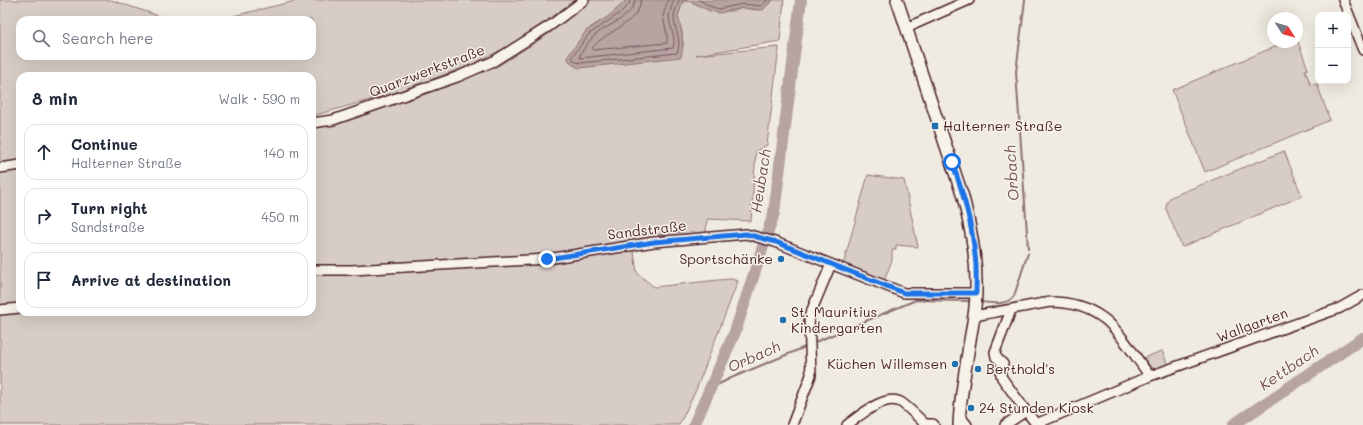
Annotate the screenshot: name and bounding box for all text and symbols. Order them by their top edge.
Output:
north arrow [1267,12,1303,48]
map controls [1315,12,1351,84]
button: + [1315,12,1351,48]
search box [16,16,316,60]
icon: search [30,27,52,49]
text: Search here [62,28,153,48]
street label: Quarzwerkstraße [366,40,487,101]
button: − [1315,48,1351,84]
text: 8 min [32,87,78,109]
text: Walk · 590 m [219,90,300,107]
place label: Halterner Straße [943,116,1062,135]
marker: Halterner Straße [930,121,940,131]
text: Continue [71,134,138,154]
icon: ahead [33,141,55,163]
text: 140 m [263,144,299,161]
water label: Orbach [999,145,1023,201]
water label: Heubach [745,147,775,214]
route start [943,153,961,171]
text: Halterner Straße [71,154,182,171]
text: Turn right [71,198,148,218]
icon: right [33,205,55,227]
text: 450 m [261,208,299,225]
street label: Sandstraße [606,215,688,244]
text: Sandstraße [71,218,145,235]
place label: Sportschänke [679,249,773,268]
route end [538,250,556,268]
marker: Sportschänke [776,254,786,264]
icon: arrive [33,269,55,291]
text: Arrive at destination [71,270,231,290]
place label: St. Mauritius Kindergarten [791,302,883,337]
street label: Wallgarten [1214,303,1290,346]
marker: St. Mauritius Kindergarten [778,315,788,325]
water label: Orbach [724,336,783,377]
water label: Kettbach [1255,340,1322,394]
place label: Küchen Willemsen [827,354,947,373]
marker: Küchen Willemsen [950,359,960,369]
place label: Berthold's [986,359,1055,378]
marker: Berthold's [973,364,983,374]
place label: 24 Stunden Kiosk [979,398,1094,417]
marker: 24 Stunden Kiosk [966,403,976,413]

